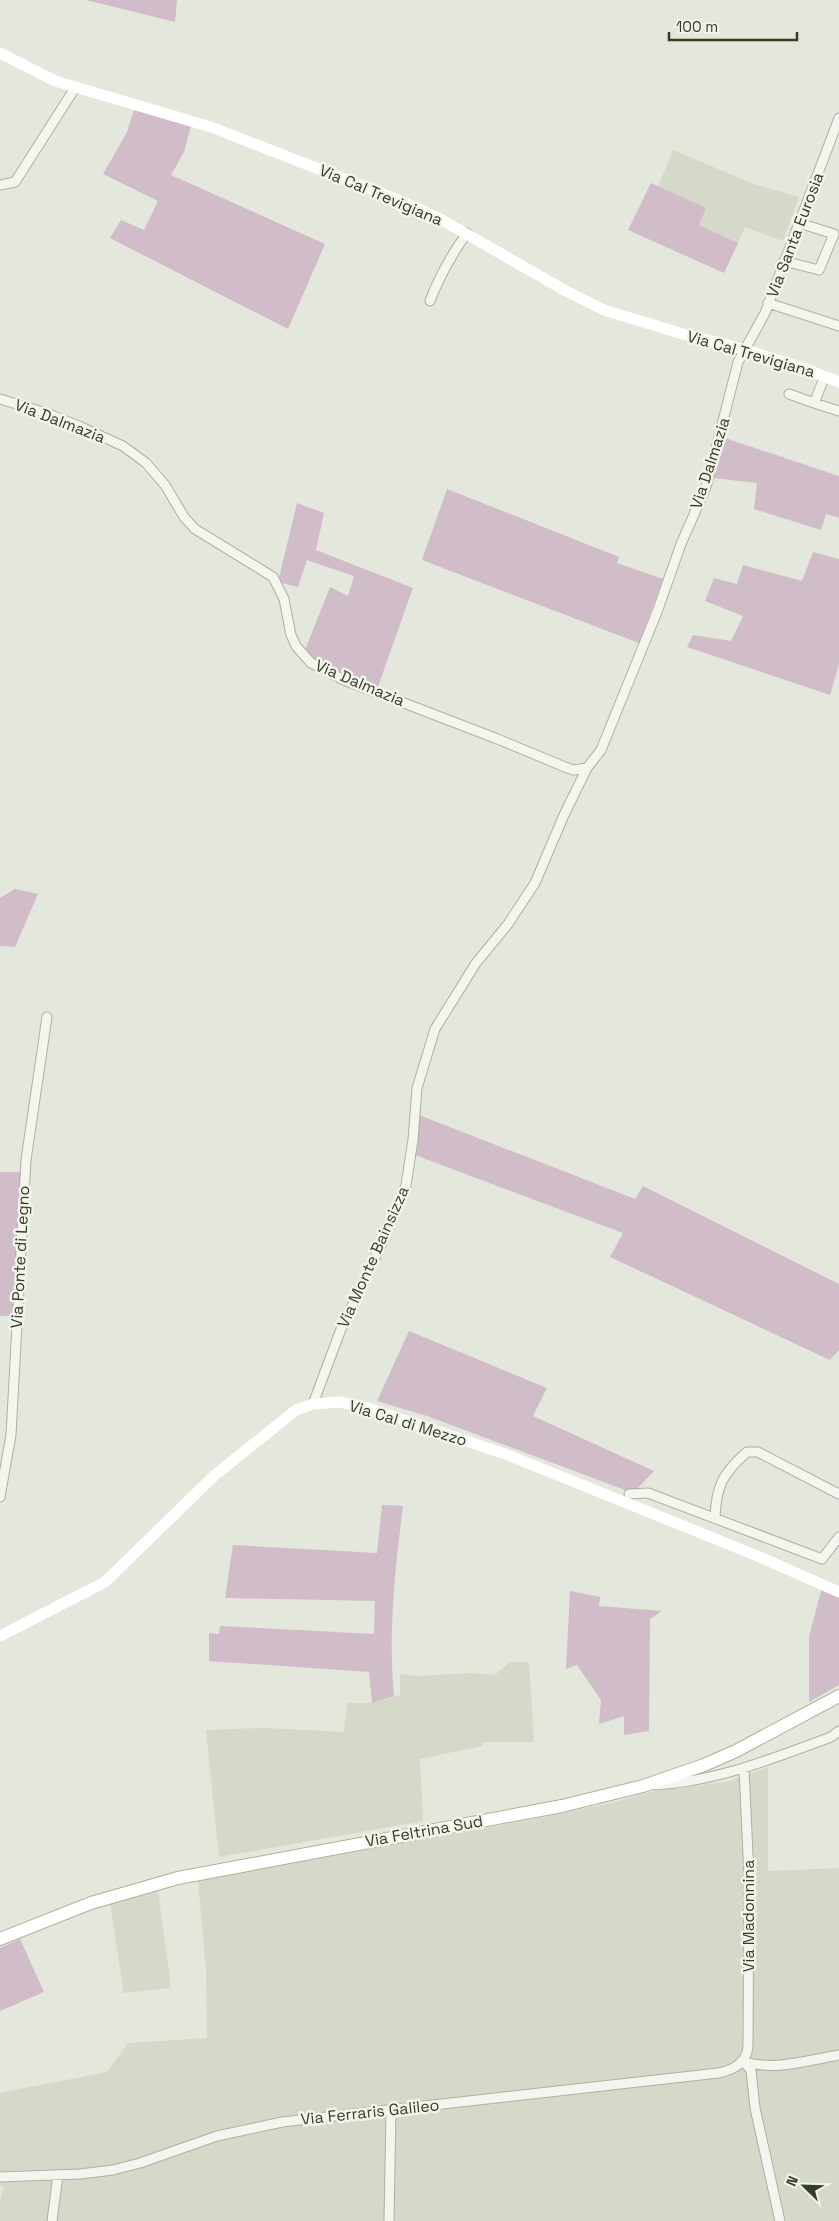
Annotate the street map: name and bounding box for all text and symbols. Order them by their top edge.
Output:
scale bar [669,10,796,42]
text: 100 m [676,17,718,36]
street label: Via Cal Trevigiana [316,159,446,231]
street label: Via Santa Eurosia [761,169,829,301]
street label: Via Cal Trevigiana [685,326,817,382]
street label: Via Dalmazia [12,394,108,448]
street label: Via Dalmazia [685,414,735,512]
street label: Via Dalmazia [312,655,408,711]
street label: Via Monte Bainsizza [332,1183,414,1331]
street label: Via Ponte di Legno [6,1185,34,1329]
street label: Via Cal di Mezzo [346,1395,470,1451]
street label: Via Feltrina Sud [363,1810,485,1852]
street label: Via Madonnina [738,1860,759,1972]
street label: Via Ferraris Galileo [300,2094,440,2130]
north arrow [779,2161,829,2211]
text: N [782,2173,802,2189]

